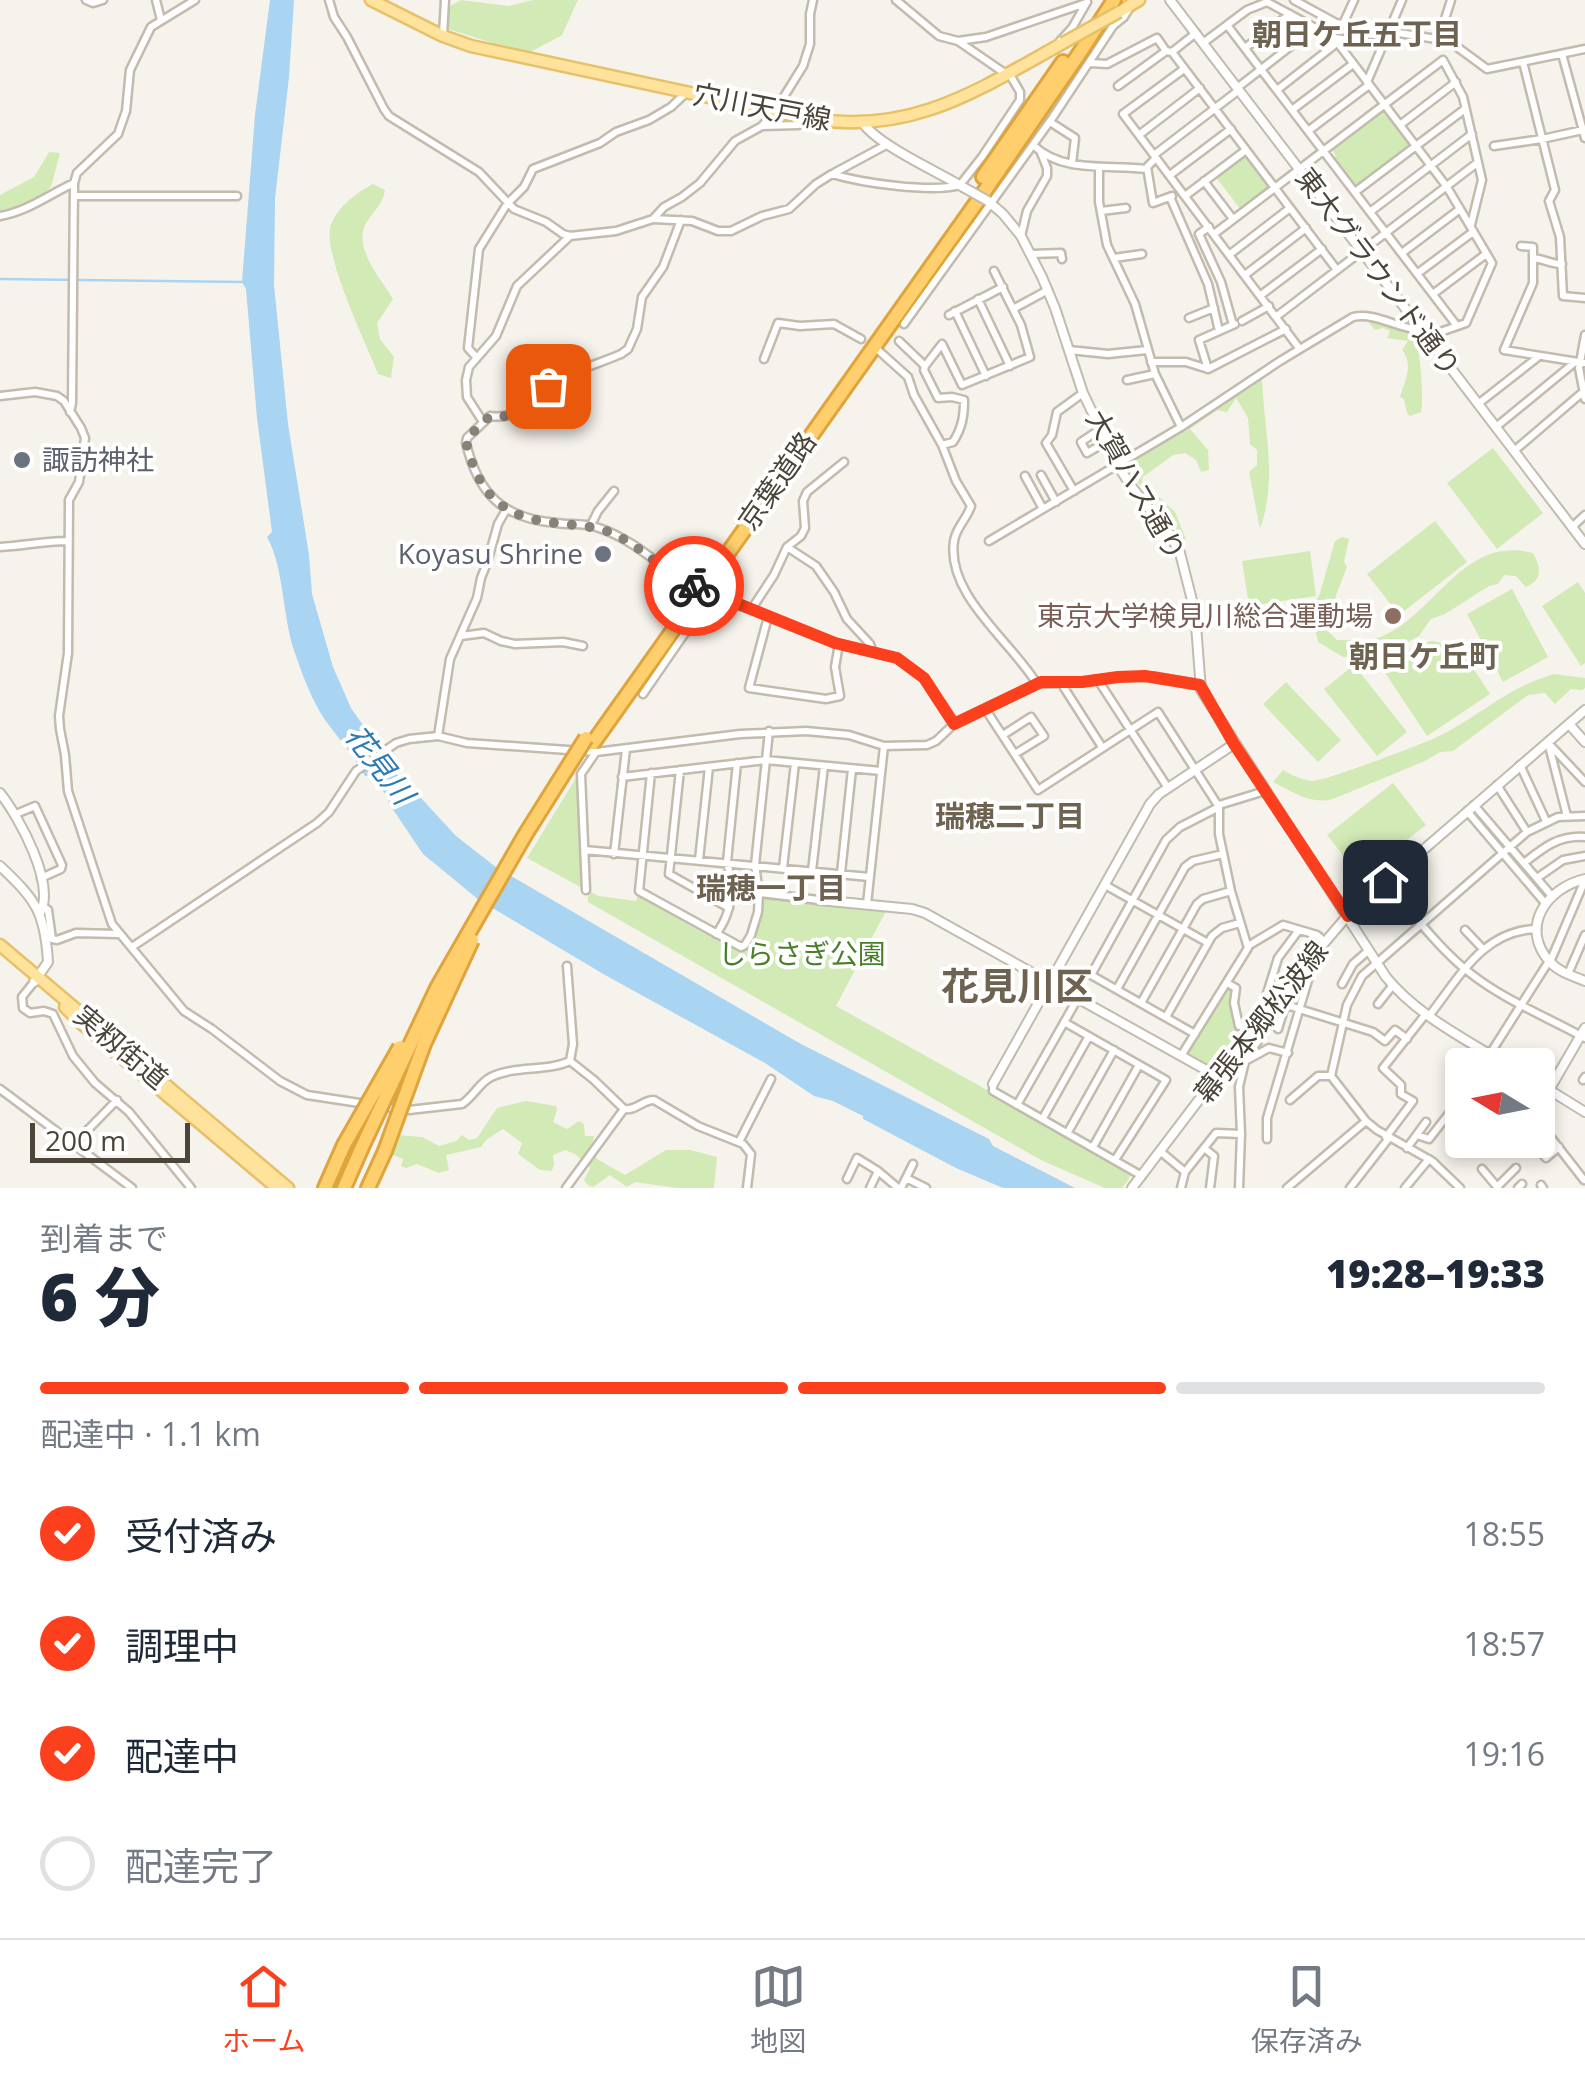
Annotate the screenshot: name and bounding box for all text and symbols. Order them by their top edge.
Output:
district label: 朝日ケ丘五丁目 [1252,13,1462,54]
street label: 穴川天戸線 [690,74,835,138]
street label: 東大グラウンド通り [1288,159,1470,383]
pin [506,344,591,429]
icon: bag [521,359,576,414]
street label: 大賀ハス通り [1078,402,1195,567]
street label: 京葉道路 [728,424,824,537]
place label: 諏訪神社 [42,440,154,478]
marker: 諏訪神社 [11,449,33,471]
place label: Koyasu Shrine [398,534,583,572]
courier [644,536,744,636]
marker: Koyasu Shrine [592,543,614,565]
icon: bike [667,559,722,614]
place label: 東京大学検見川総合運動場 [1037,596,1373,634]
marker: 東京大学検見川総合運動場 [1382,605,1404,627]
district label: 朝日ケ丘町 [1349,635,1499,676]
water label: 花見川 [336,716,426,815]
district label: 瑞穂二丁目 [935,795,1085,836]
pin [1343,840,1428,925]
icon: home [1358,855,1413,910]
district label: 瑞穂一丁目 [696,867,846,908]
street label: 幕張本郷松波線 [1185,932,1336,1110]
park label: しらさぎ公園 [718,934,886,972]
district label: 花見川区 [941,959,1093,1011]
street label: 実籾街道 [67,996,177,1097]
north arrow [1445,1048,1555,1158]
map controls [1445,1048,1555,1158]
scale bar [30,1118,190,1162]
text: 200 m [45,1121,126,1159]
text: 到着まで [40,1216,168,1259]
text: 19:28–19:33 [1326,1247,1545,1299]
text: 6 分 [40,1252,160,1340]
text: 配達中 · 1.1 km [40,1412,261,1455]
icon: check [40,1506,95,1561]
text: 受付済み [125,1509,277,1561]
text: 18:55 [1463,1512,1545,1555]
icon: check [40,1616,95,1671]
text: 調理中 [125,1619,239,1671]
text: 18:57 [1463,1622,1545,1665]
icon: check [40,1726,95,1781]
text: 配達中 [125,1729,239,1781]
text: 19:16 [1463,1732,1545,1775]
text: 配達完了 [125,1839,277,1891]
tab: ホーム [222,1959,305,2059]
tab: 地図 [750,1959,806,2059]
tab: 保存済み [1251,1959,1363,2059]

